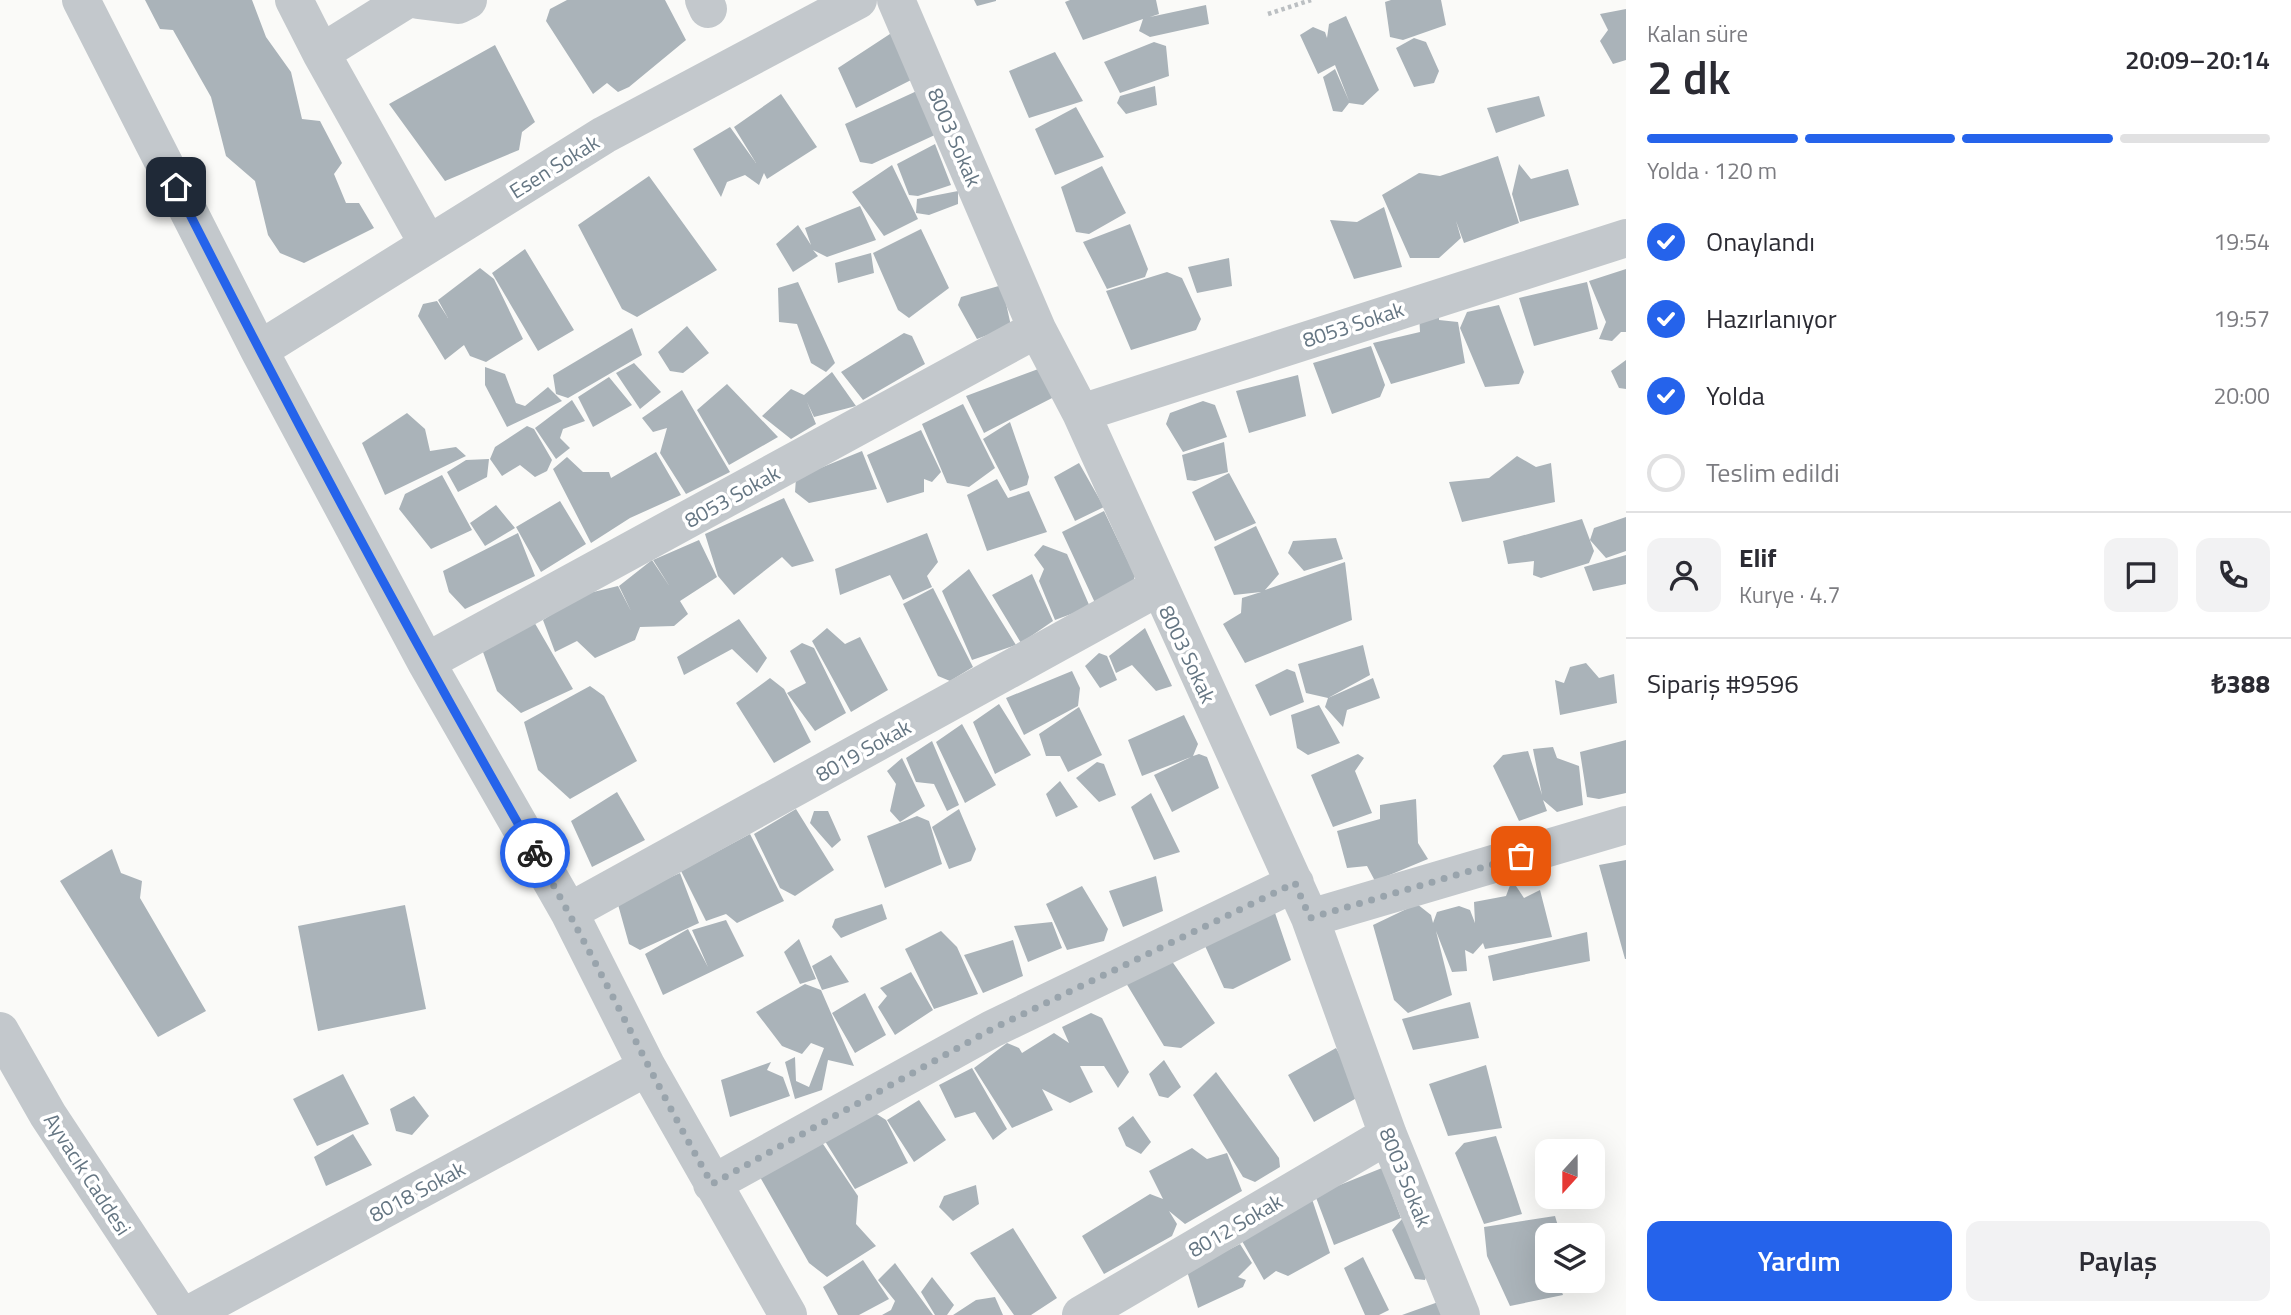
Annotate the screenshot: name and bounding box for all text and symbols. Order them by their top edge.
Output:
text: Kalan süre [1647,16,1748,51]
text: 20:09–20:14 [2125,40,2270,79]
text: 2 dk [1647,42,1731,112]
street label: 8003 Sokak [920,83,990,191]
street label: Esen Sokak [503,126,605,206]
text: Yolda · 120 m [1647,153,1777,188]
pin [146,157,206,217]
icon: home [157,168,195,206]
text: Onaylandı [1706,222,1815,261]
icon: check [1647,223,1685,261]
text: 19:54 [2213,224,2270,259]
street label: 8053 Sokak [1298,293,1408,355]
text: Hazırlanıyor [1706,299,1837,338]
icon: check [1647,300,1685,338]
text: 19:57 [2213,301,2270,336]
text: Yolda [1706,376,1765,415]
icon: check [1647,377,1685,415]
text: 20:00 [2213,378,2270,413]
text: Teslim edildi [1706,453,1840,492]
street label: 8053 Sokak [678,457,786,535]
button: person [1647,538,1721,612]
text: Elif [1739,538,1776,577]
button: chat [2104,538,2178,612]
button: phone [2196,538,2270,612]
text: Kurye · 4.7 [1739,577,1840,612]
street label: 8003 Sokak [1151,600,1225,708]
text: Sipariş #9596 [1647,664,1799,703]
text: ₺388 [2211,664,2270,703]
street label: 8019 Sokak [809,711,917,789]
courier [500,818,570,888]
pin [1491,826,1551,886]
icon: bike [516,834,554,872]
icon: bag [1502,837,1540,875]
street label: Ayvacık Caddesi [36,1106,140,1242]
street label: 8003 Sokak [1372,1122,1440,1232]
north arrow [1535,1139,1605,1209]
map controls [1535,1139,1605,1293]
street label: 8018 Sokak [363,1152,471,1230]
street label: 8012 Sokak [1182,1185,1288,1265]
button: Yardım [1647,1221,1952,1301]
button: Paylaş [1966,1221,2270,1301]
button: layers [1535,1223,1605,1293]

